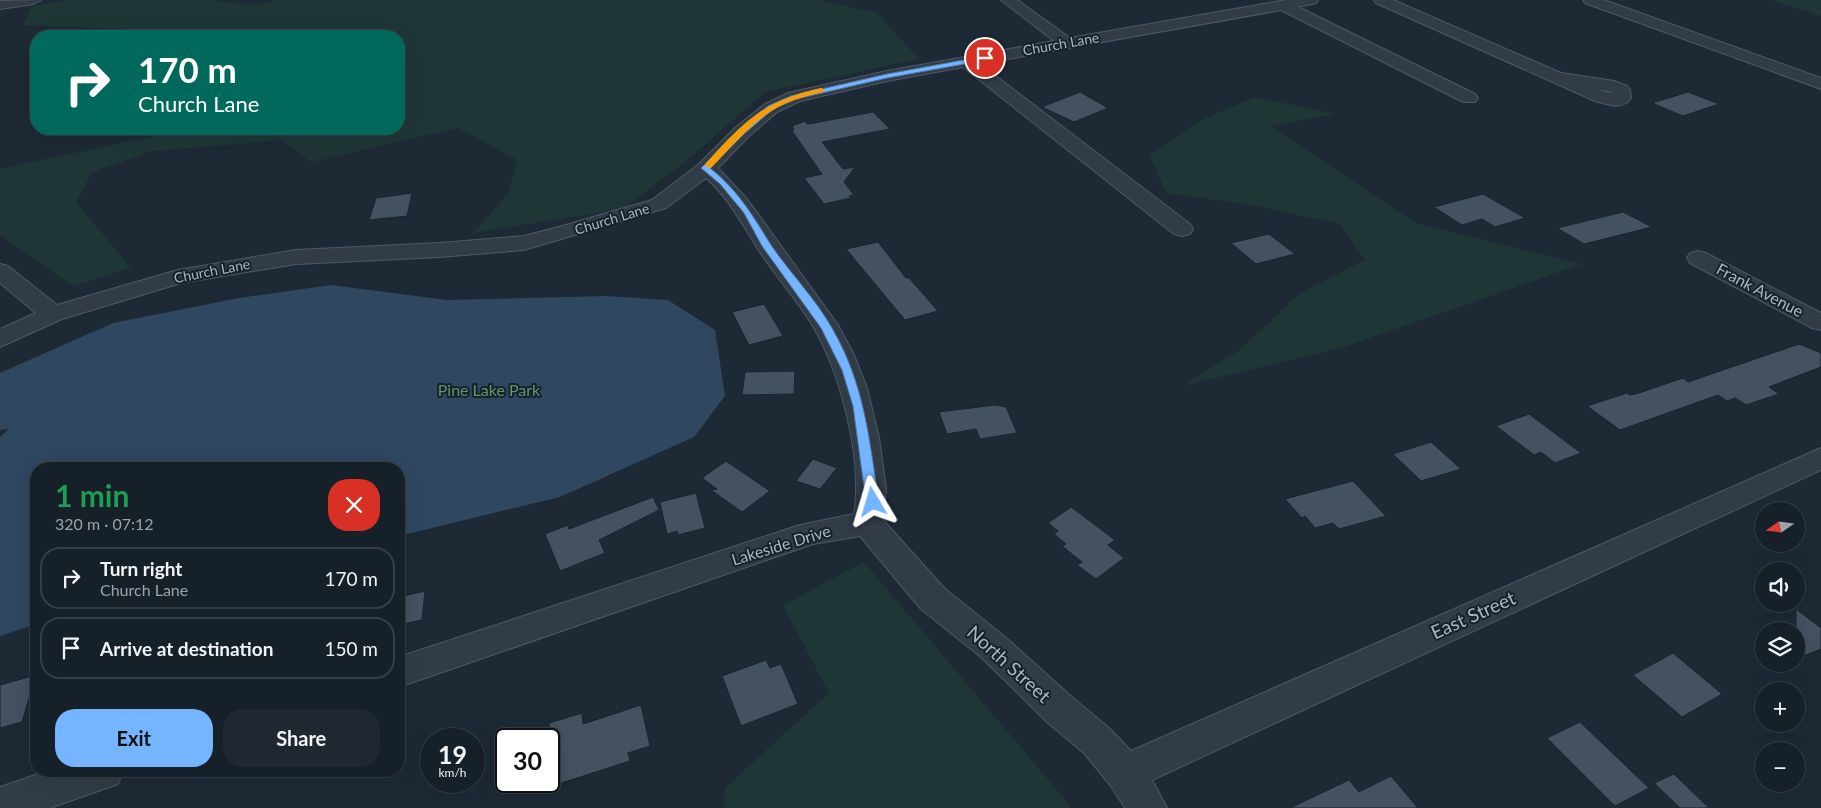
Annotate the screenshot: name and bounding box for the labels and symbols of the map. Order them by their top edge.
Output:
street label: Church Lane [1021,28,1100,59]
pin [964,37,1006,79]
street label: Church Lane [572,199,651,238]
street label: Church Lane [172,255,251,286]
street label: Frank Avenue [1714,259,1807,320]
park label: Pine Lake Park [438,380,541,399]
position arrow [846,475,898,527]
north arrow [1755,502,1805,552]
street label: Lakeside Drive [729,520,833,569]
street label: East Street [1427,586,1519,643]
street label: North Street [963,620,1056,707]
speed limit sign: 30 [495,728,560,793]

